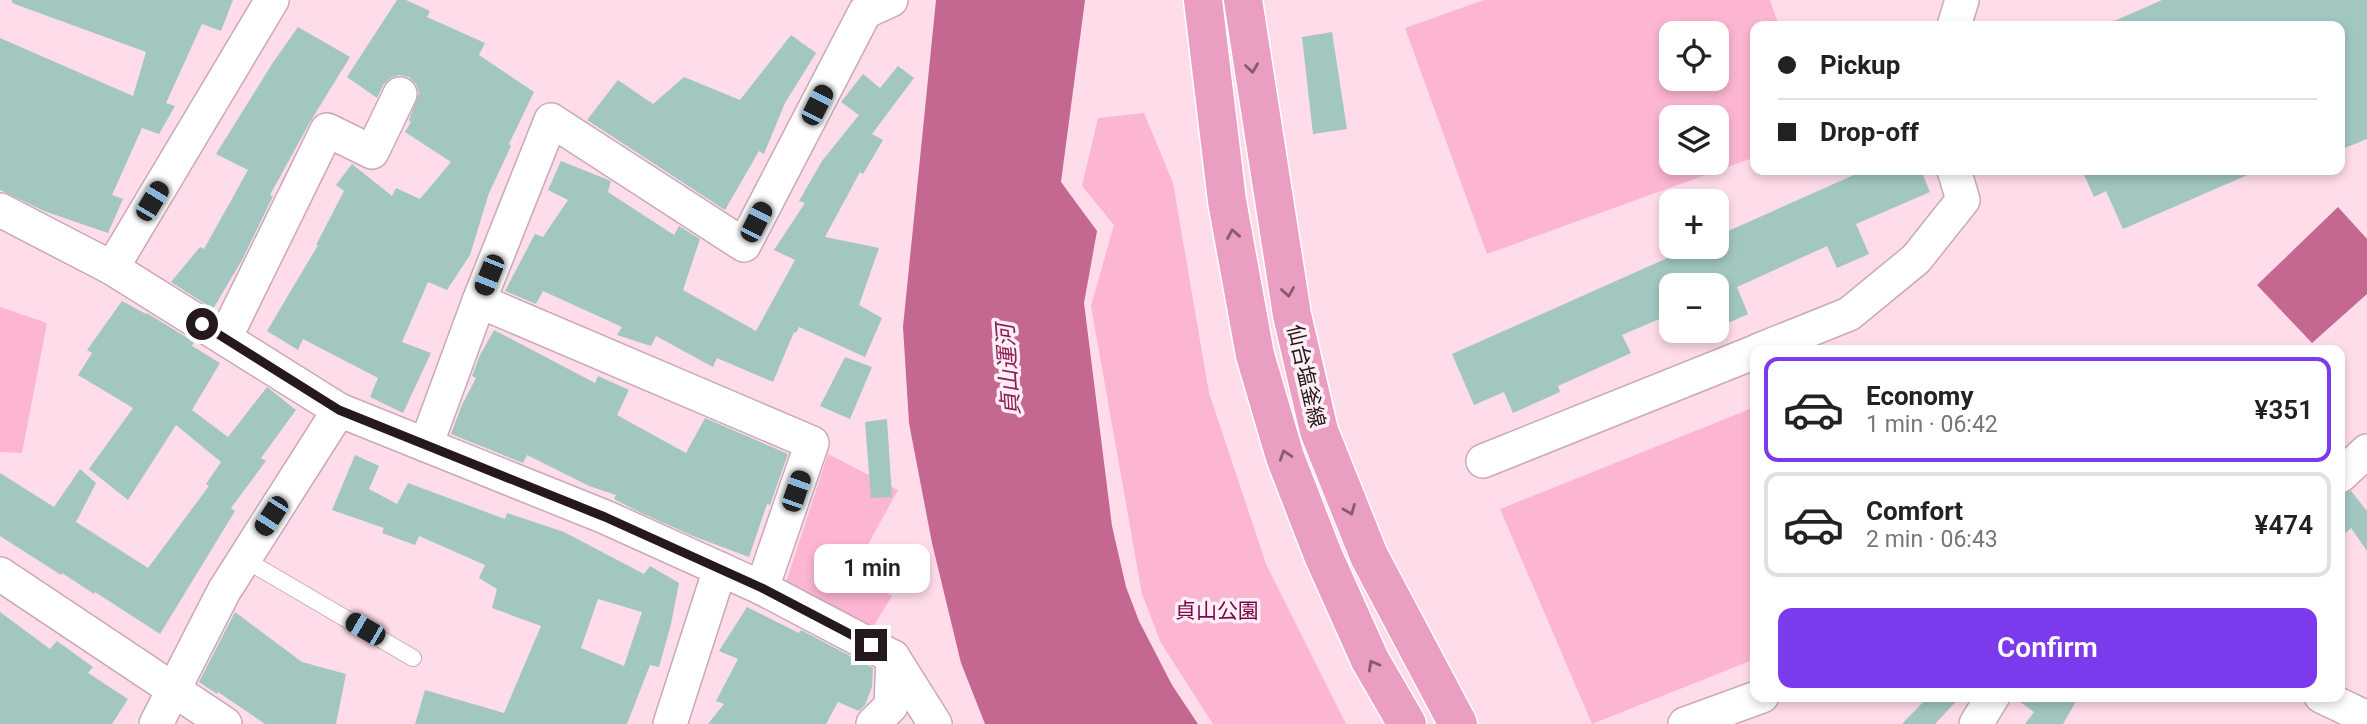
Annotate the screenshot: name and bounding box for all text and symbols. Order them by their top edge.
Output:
map controls [1659,21,1729,343]
button: locate [1659,21,1729,91]
text: Pickup [1820,50,1900,80]
one-way arrow [1245,62,1260,73]
car [799,82,836,128]
button: layers [1659,105,1729,175]
text: Drop-off [1820,117,1919,147]
car [133,178,172,224]
button: + [1659,189,1729,259]
car [738,199,775,245]
one-way arrow [1226,228,1241,240]
car [472,252,507,298]
button: − [1659,273,1729,343]
one-way arrow [1280,286,1295,298]
route start [186,308,218,340]
water label: 貞山運河 [992,319,1025,417]
street label: 仙台塩釜線 [1282,322,1330,430]
icon: car [1782,378,1845,441]
text: Economy [1866,381,1973,411]
text: ¥351 [2255,395,2313,425]
text: 1 min · 06:42 [1866,411,1998,438]
one-way arrow [1279,450,1293,462]
car [780,468,813,514]
car [251,493,292,539]
icon: car [1782,493,1845,556]
text: Comfort [1866,496,1963,526]
one-way arrow [1342,504,1356,516]
text: ¥474 [2255,510,2313,540]
text: 2 min · 06:43 [1866,526,1998,553]
callout: 1 min [813,544,929,592]
text: 1 min [843,555,901,582]
park label: 貞山公園 [1175,599,1259,623]
button: Confirm [1778,608,2317,688]
car [342,609,389,649]
route end [855,629,887,661]
one-way arrow [1368,660,1381,672]

